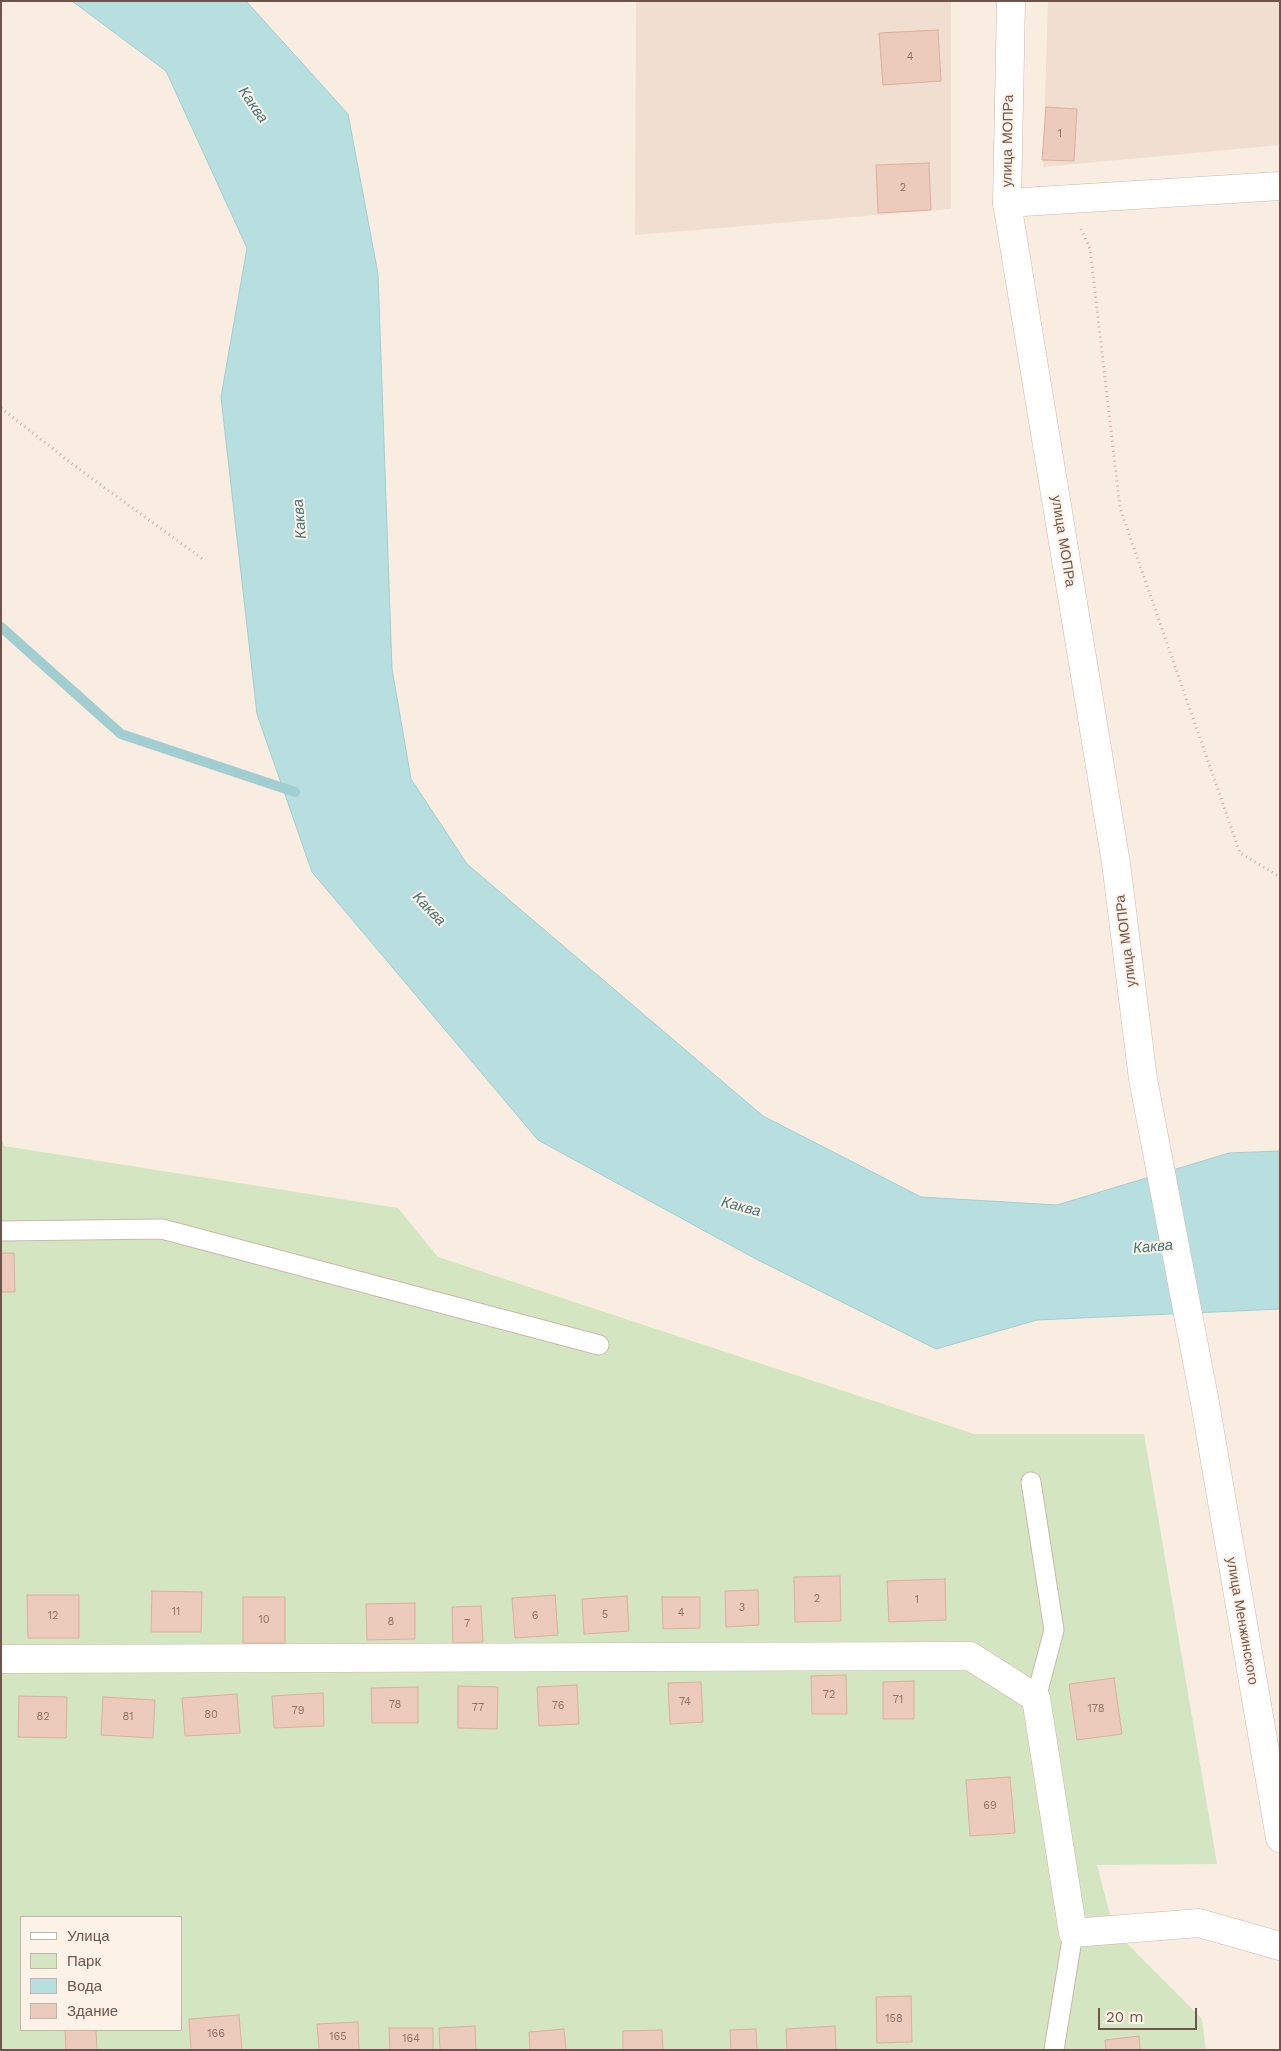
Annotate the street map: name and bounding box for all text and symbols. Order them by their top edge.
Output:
house number: 4 [907,50,913,64]
water label: Каква [234,83,272,127]
street label: улица МОПРа [999,95,1017,187]
house number: 1 [1058,127,1062,141]
house number: 2 [900,181,906,195]
street label: улица МОПРа [1047,494,1079,588]
water label: Каква [289,498,311,540]
water label: Каква [409,888,449,930]
street label: улица МОПРа [1112,894,1140,988]
water label: Каква [719,1193,763,1221]
water label: Каква [1132,1236,1174,1258]
street label: улица Менжинского [1223,1556,1261,1686]
house number: 2 [814,1592,820,1606]
house number: 1 [915,1593,919,1607]
house number: 3 [739,1601,745,1615]
house number: 11 [172,1605,180,1619]
house number: 4 [678,1606,684,1620]
house number: 5 [602,1608,608,1622]
house number: 12 [48,1609,58,1623]
house number: 6 [532,1609,538,1623]
house number: 10 [258,1613,270,1627]
house number: 8 [388,1615,394,1629]
house number: 7 [464,1617,470,1631]
house number: 72 [823,1688,835,1702]
house number: 71 [893,1693,903,1707]
house number: 74 [679,1695,691,1709]
house number: 78 [389,1698,401,1712]
house number: 76 [552,1699,564,1713]
house number: 77 [472,1701,484,1715]
house number: 178 [1087,1702,1105,1716]
house number: 79 [292,1704,304,1718]
house number: 80 [204,1708,218,1722]
house number: 82 [36,1710,50,1724]
house number: 81 [122,1710,134,1724]
house number: 69 [983,1799,997,1813]
legend [20,1916,182,2031]
text: Улица [67,1927,110,1945]
text: Парк [67,1952,101,1970]
text: Вода [67,1977,102,1995]
scale bar [1101,1998,1200,2030]
text: Здание [67,2002,118,2020]
text: 20 m [1106,2008,1144,2026]
house number: 158 [885,2012,903,2026]
house number: 166 [207,2027,225,2041]
house number: 165 [329,2030,347,2044]
house number: 164 [402,2032,420,2046]

